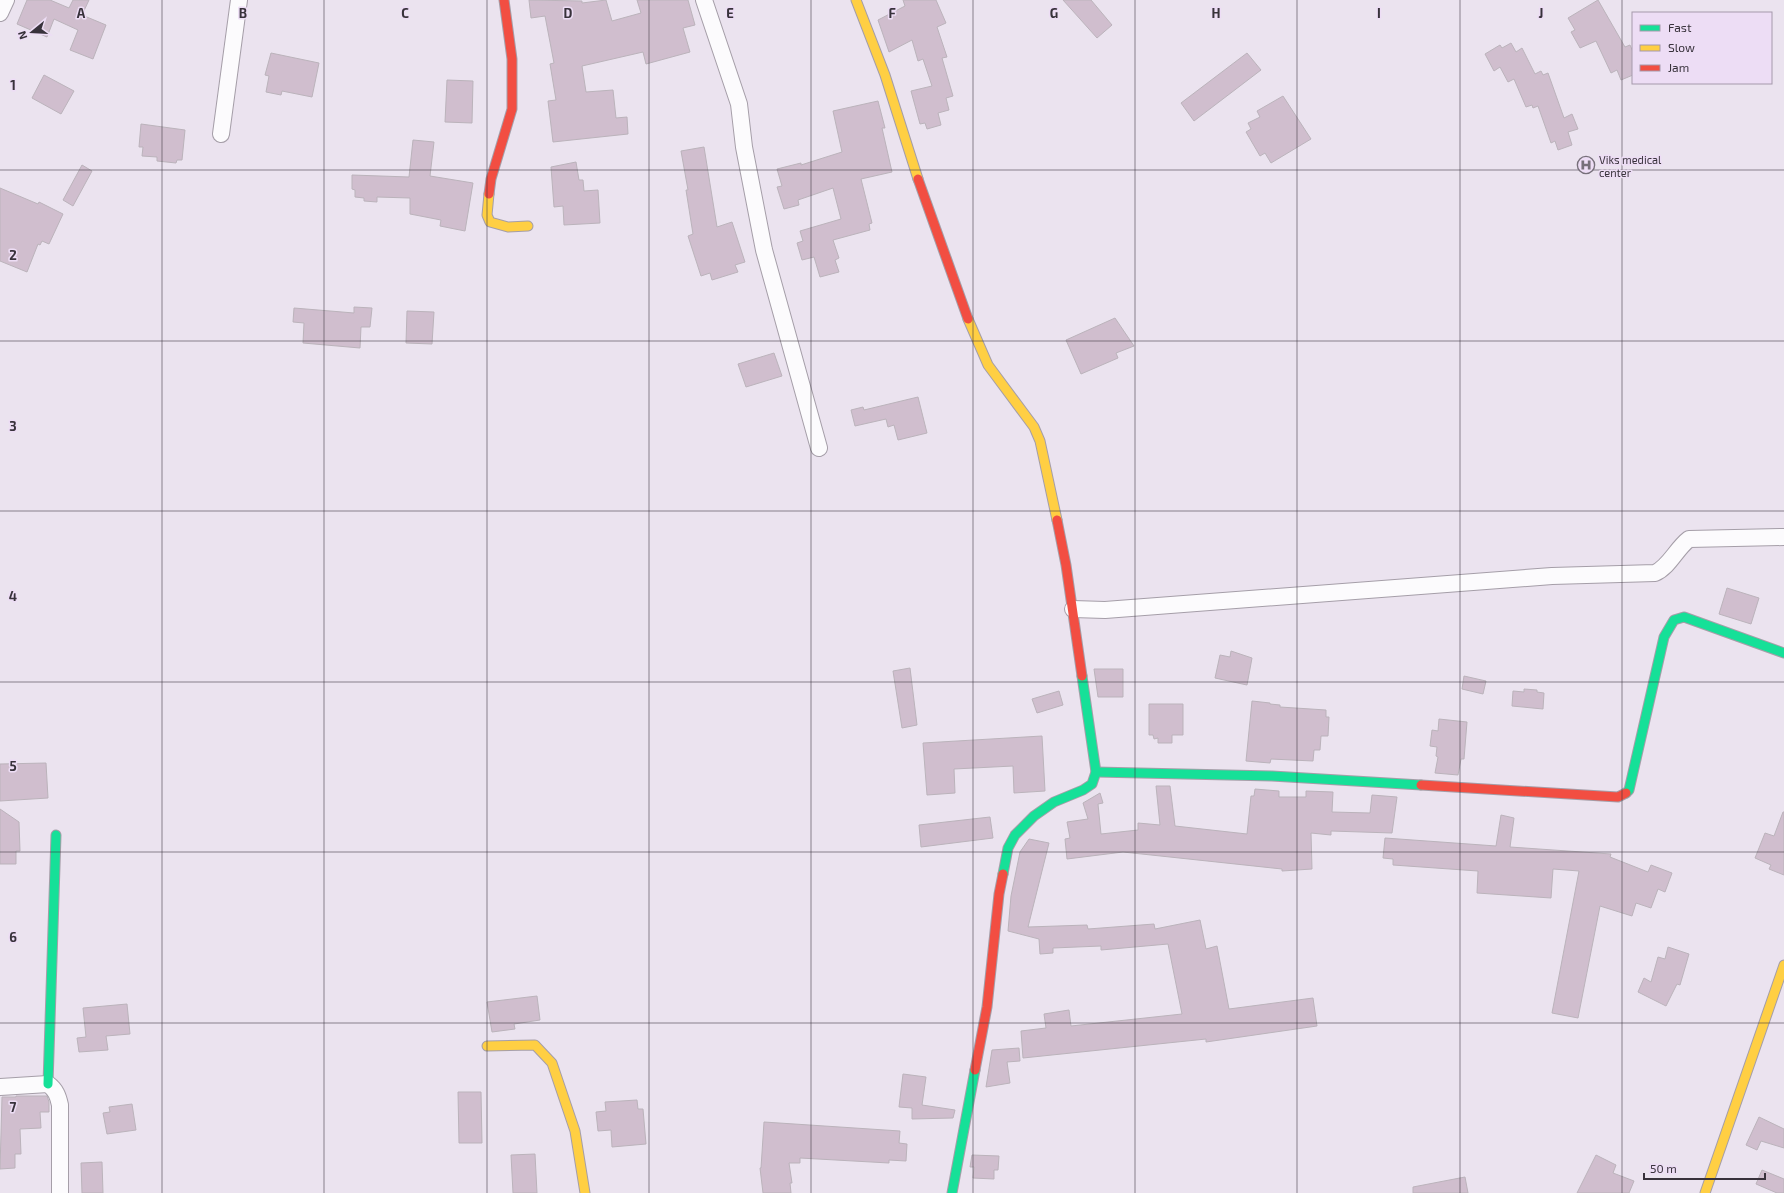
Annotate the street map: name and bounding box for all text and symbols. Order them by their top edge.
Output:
text: A [77,5,86,21]
text: B [239,5,247,21]
text: C [401,5,409,21]
text: D [564,5,573,21]
text: E [726,5,734,21]
text: F [888,5,896,21]
text: G [1050,5,1058,21]
text: H [1212,5,1221,21]
text: I [1377,5,1381,21]
text: J [1539,5,1543,21]
north arrow [12,12,52,52]
legend [1632,12,1772,84]
text: Fast [1668,20,1692,34]
text: N [15,29,29,41]
text: Slow [1668,40,1695,54]
text: Jam [1668,60,1689,74]
text: 1 [10,77,16,93]
place label: Viks medical center [1599,153,1662,179]
hospital icon: Viks medical center [1576,155,1596,175]
text: 2 [9,247,17,263]
text: 3 [9,418,17,434]
text: 4 [9,588,17,604]
text: 5 [9,758,17,774]
text: 6 [9,929,17,945]
text: 7 [10,1099,17,1115]
scale bar [1644,1155,1765,1181]
text: 50 m [1650,1161,1677,1175]

